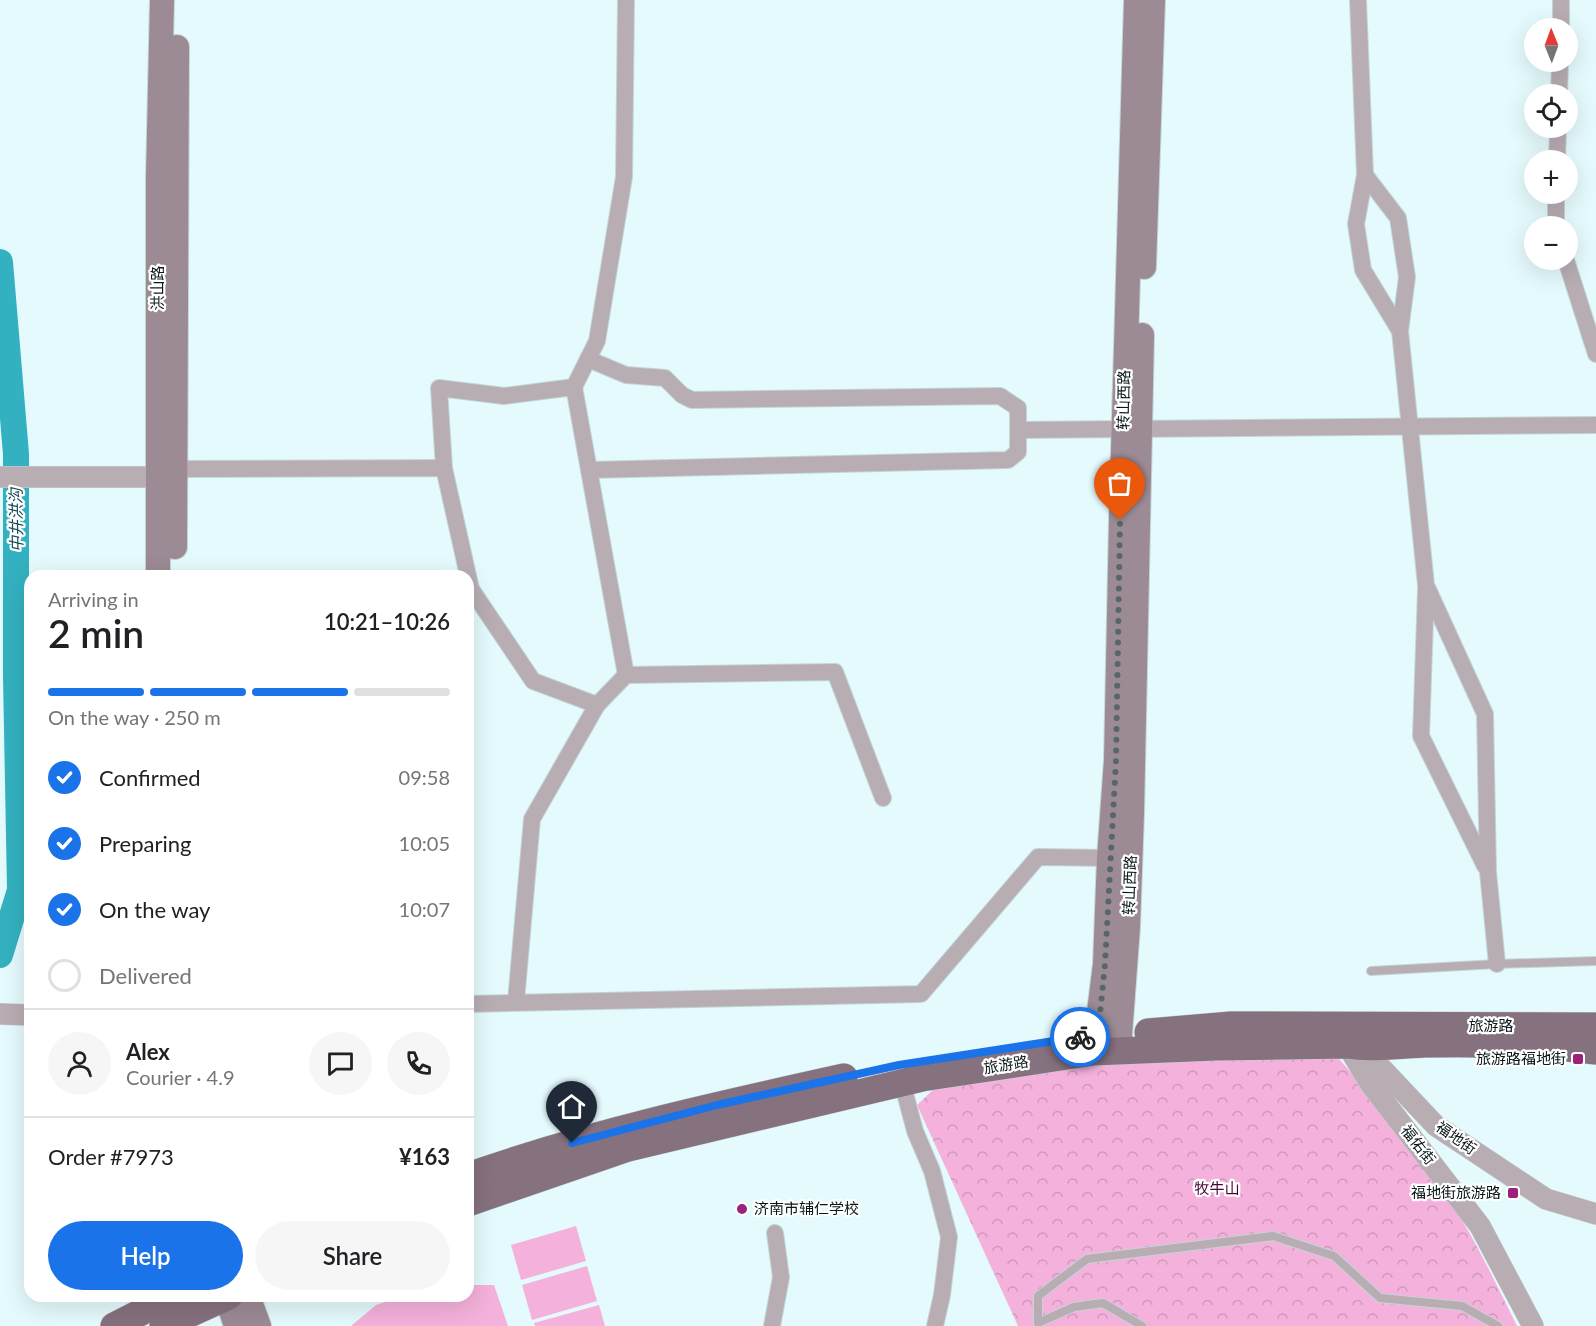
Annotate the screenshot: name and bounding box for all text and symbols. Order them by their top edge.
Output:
north arrow [1524,18,1578,72]
map controls [1524,18,1578,270]
button: locate [1524,84,1578,138]
button: + [1524,150,1578,204]
button: − [1524,216,1578,270]
street label: 洪山路 [148,265,166,311]
street label: 转山西路 [1113,370,1133,430]
pin [1094,458,1145,520]
icon: bag [1103,467,1136,500]
water label: 中井洪沟 [5,486,26,552]
text: Arriving in [48,587,139,611]
text: 10:21–10:26 [324,608,450,635]
text: 2 min [48,610,144,656]
text: On the way · 250 m [48,705,221,729]
icon: check [48,761,81,794]
text: Confirmed [99,764,201,791]
text: 09:58 [399,765,450,789]
icon: check [48,827,81,860]
text: Preparing [99,830,191,857]
text: 10:05 [399,831,450,855]
street label: 转山西路 [1119,855,1139,915]
icon: check [48,893,81,926]
text: On the way [99,896,210,923]
text: 10:07 [399,897,450,921]
text: Delivered [99,962,192,989]
courier [1050,1007,1110,1067]
street label: 旅游路 [1468,1016,1514,1034]
icon: bike [1064,1021,1097,1054]
button: person [48,1032,111,1095]
button: chat [309,1032,372,1095]
button: phone [387,1032,450,1095]
text: Alex [126,1038,170,1065]
place label: 旅游路福地街 [1476,1049,1566,1067]
street label: 旅游路 [982,1052,1029,1076]
marker: 旅游路福地街 [1571,1052,1585,1066]
text: Courier · 4.9 [126,1065,235,1089]
pin [546,1081,597,1143]
icon: home [555,1090,588,1123]
street label: 福地街 [1433,1117,1480,1157]
street label: 福佑街 [1398,1121,1440,1168]
text: Order #7973 [48,1143,174,1170]
text: ¥163 [399,1143,450,1170]
park label: 牧牛山 [1194,1179,1240,1197]
place label: 福地街旅游路 [1411,1183,1501,1201]
marker: 福地街旅游路 [1506,1186,1520,1200]
place label: 济南市辅仁学校 [754,1199,859,1217]
marker: 济南市辅仁学校 [735,1202,749,1216]
button: Help [48,1221,243,1290]
button: Share [255,1221,450,1290]

